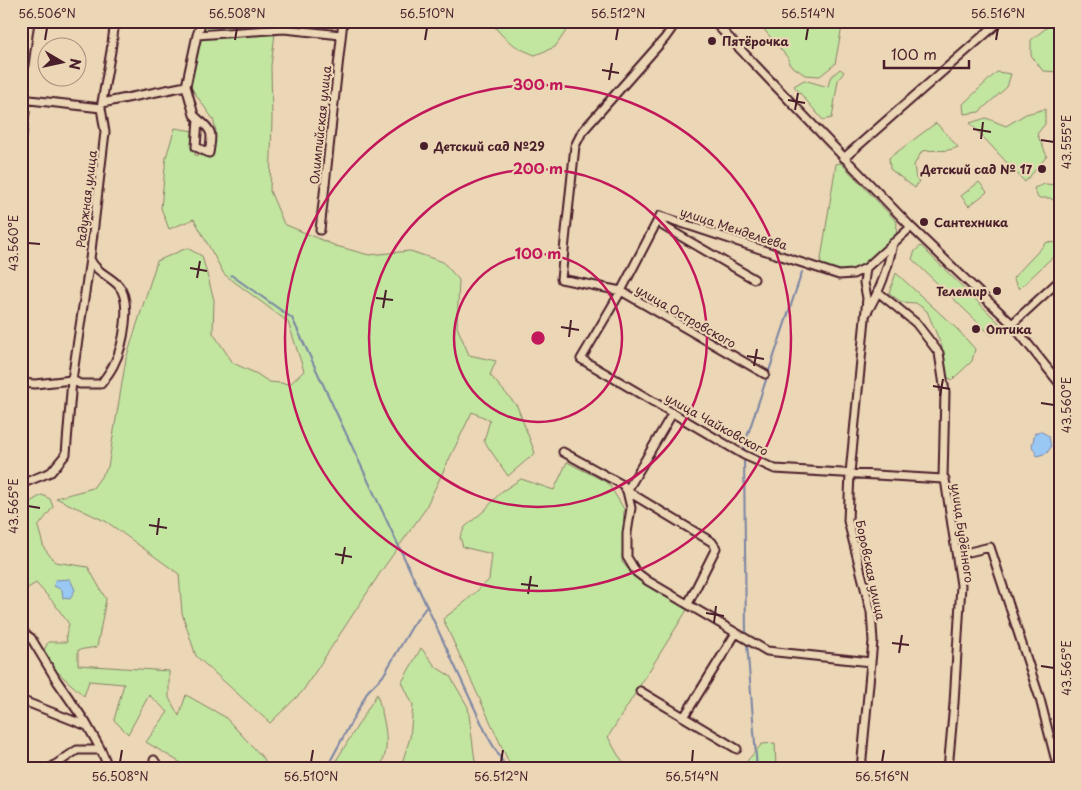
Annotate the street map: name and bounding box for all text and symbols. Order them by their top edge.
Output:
text: 56.506°N [18,4,76,22]
text: 56.508°N [208,4,266,22]
text: 56.510°N [400,4,454,22]
text: 56.512°N [591,4,645,22]
text: 56.514°N [781,4,835,22]
text: 56.516°N [971,4,1025,22]
place label: Пятёрочка [722,32,789,50]
marker: Пятёрочка [706,35,718,47]
north arrow [38,38,88,88]
scale bar [884,38,968,70]
text: 100 m [891,42,937,65]
text: N [64,57,87,71]
street label: Олимпийская улица [305,64,335,185]
text: 300 m [513,72,563,95]
text: 43.555°E [1057,115,1075,169]
place label: Детский сад №29 [433,137,545,155]
marker: Детский сад №29 [418,140,430,152]
street label: Радужная улица [71,149,101,249]
text: 200 m [513,156,563,179]
place label: Детский сад № 17 [920,160,1033,178]
marker: Детский сад № 17 [1036,163,1048,175]
street label: улица Менделеева [678,202,791,254]
place label: Сантехника [934,213,1009,231]
text: 43.560°E [4,215,22,271]
marker: Сантехника [918,216,930,228]
text: 100 m [515,241,561,264]
street label: улица Островского [632,280,740,352]
place label: Телемир [936,282,987,300]
marker: Телемир [991,285,1003,297]
place label: Оптика [986,320,1032,338]
marker: Оптика [970,323,982,335]
centre of rings [529,329,547,347]
text: 43.560°E [1057,377,1075,433]
street label: улица Чайковского [662,388,772,460]
text: 43.565°E [4,478,22,534]
street label: улица Будённого [947,482,979,584]
street label: Боровская улица [852,518,890,622]
text: 43.565°E [1057,640,1075,696]
text: 56.508°N [91,767,149,785]
text: 56.510°N [284,767,338,785]
text: 56.512°N [474,767,528,785]
text: 56.514°N [665,767,719,785]
text: 56.516°N [855,767,909,785]

